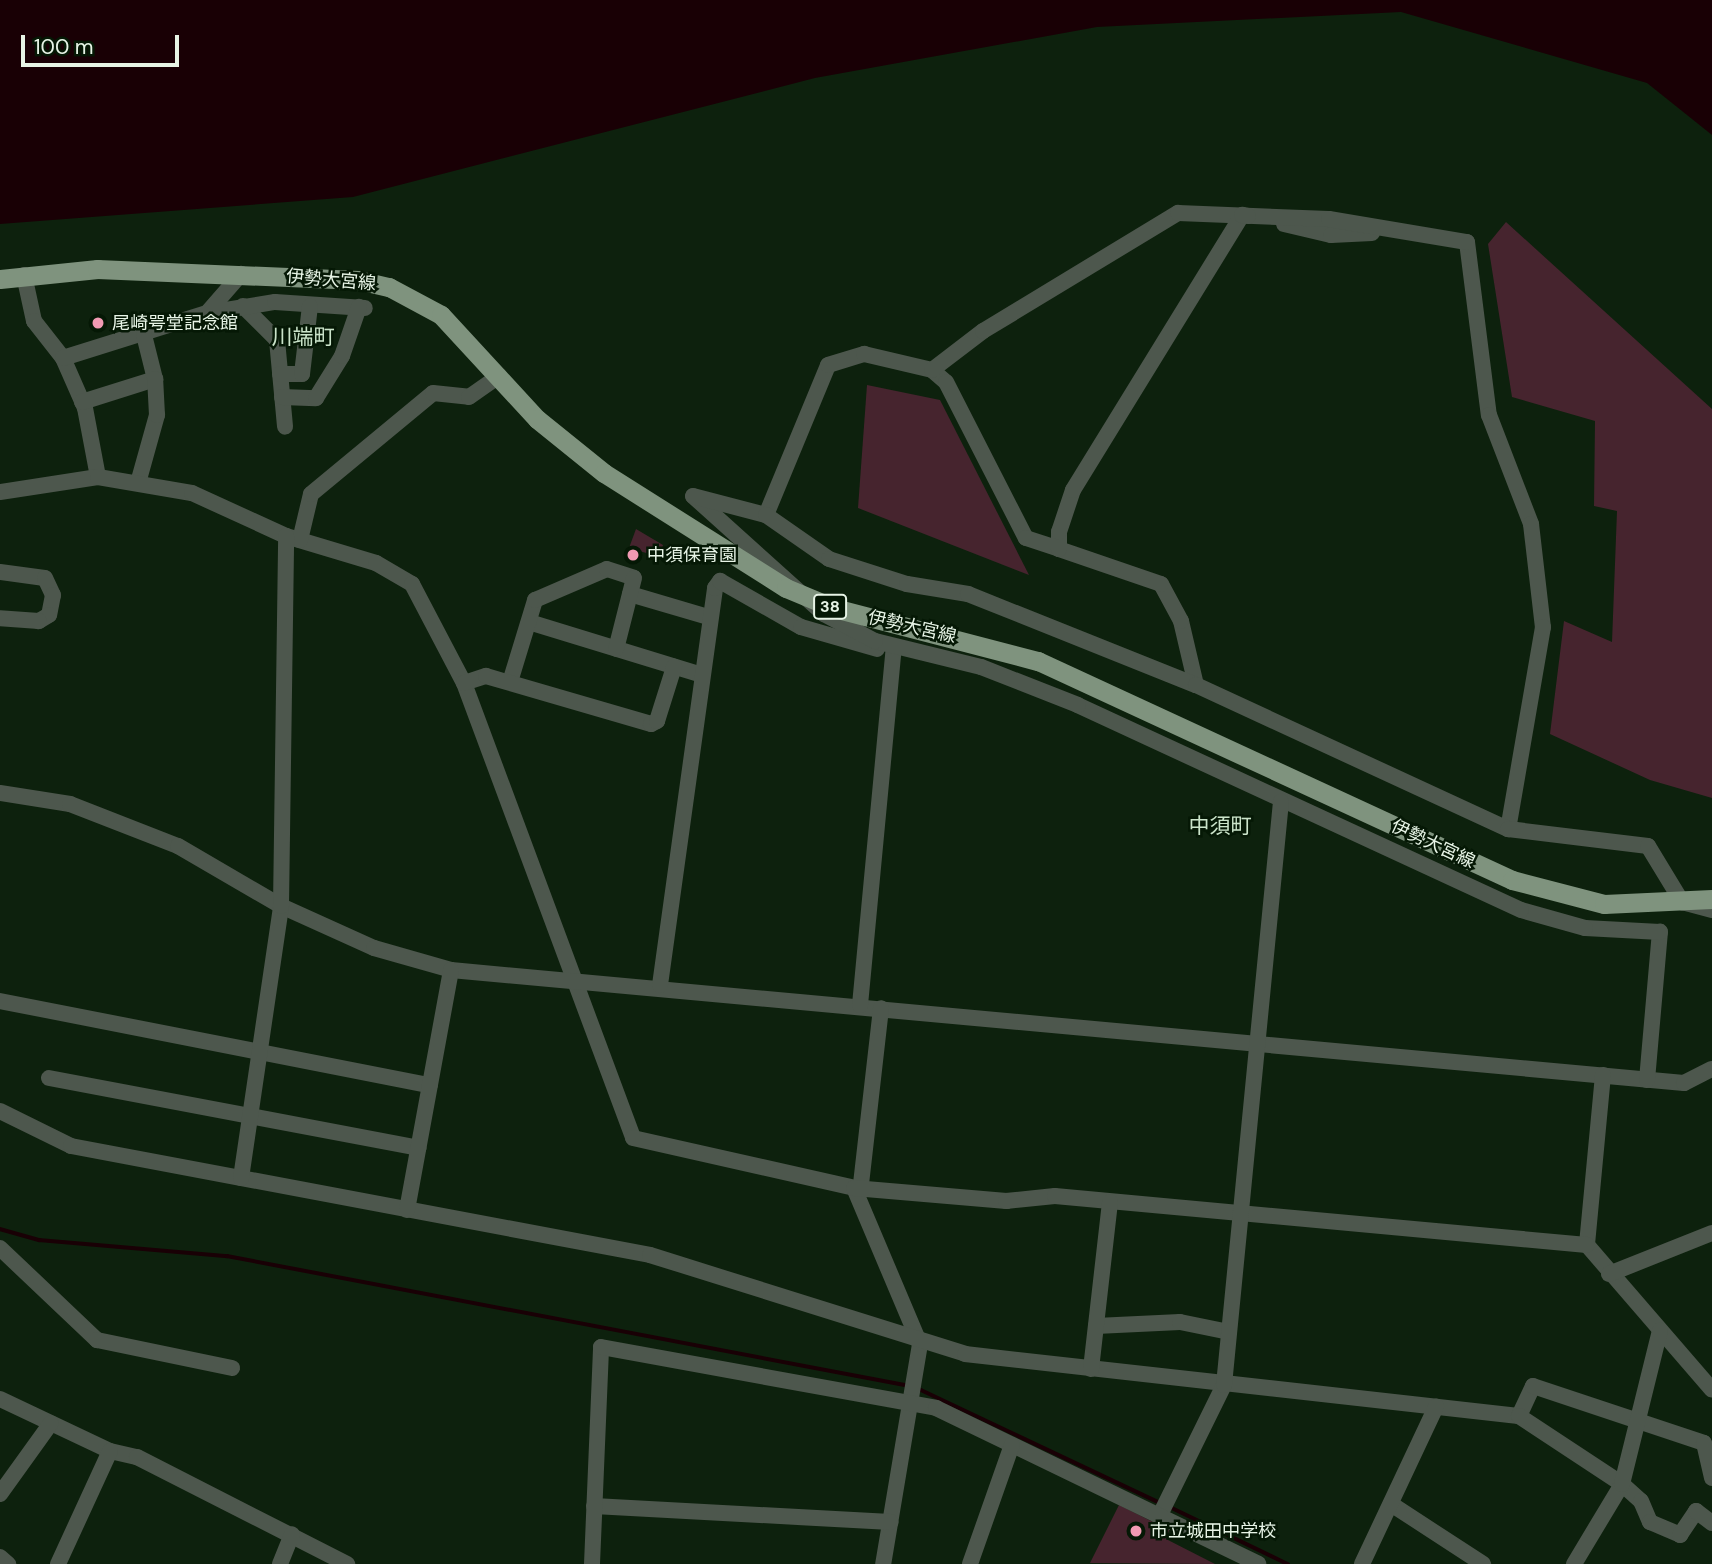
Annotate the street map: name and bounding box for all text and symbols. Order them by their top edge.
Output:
scale bar [24,21,182,65]
text: 100 m [34,33,94,61]
street label: 伊勢大宮線 [285,265,377,295]
place label: 尾崎咢堂記念館 [112,312,238,334]
marker: 尾崎咢堂記念館 [90,315,106,331]
district label: 川端町 [272,324,334,350]
place label: 中須保育園 [647,544,737,566]
marker: 中須保育園 [625,547,641,563]
road number: 38 [812,594,848,620]
street label: 伊勢大宮線 [866,606,958,648]
district label: 中須町 [1189,813,1251,839]
street label: 伊勢大宮線 [1388,815,1478,873]
place label: 市立城田中学校 [1150,1520,1276,1542]
marker: 市立城田中学校 [1128,1523,1144,1539]

